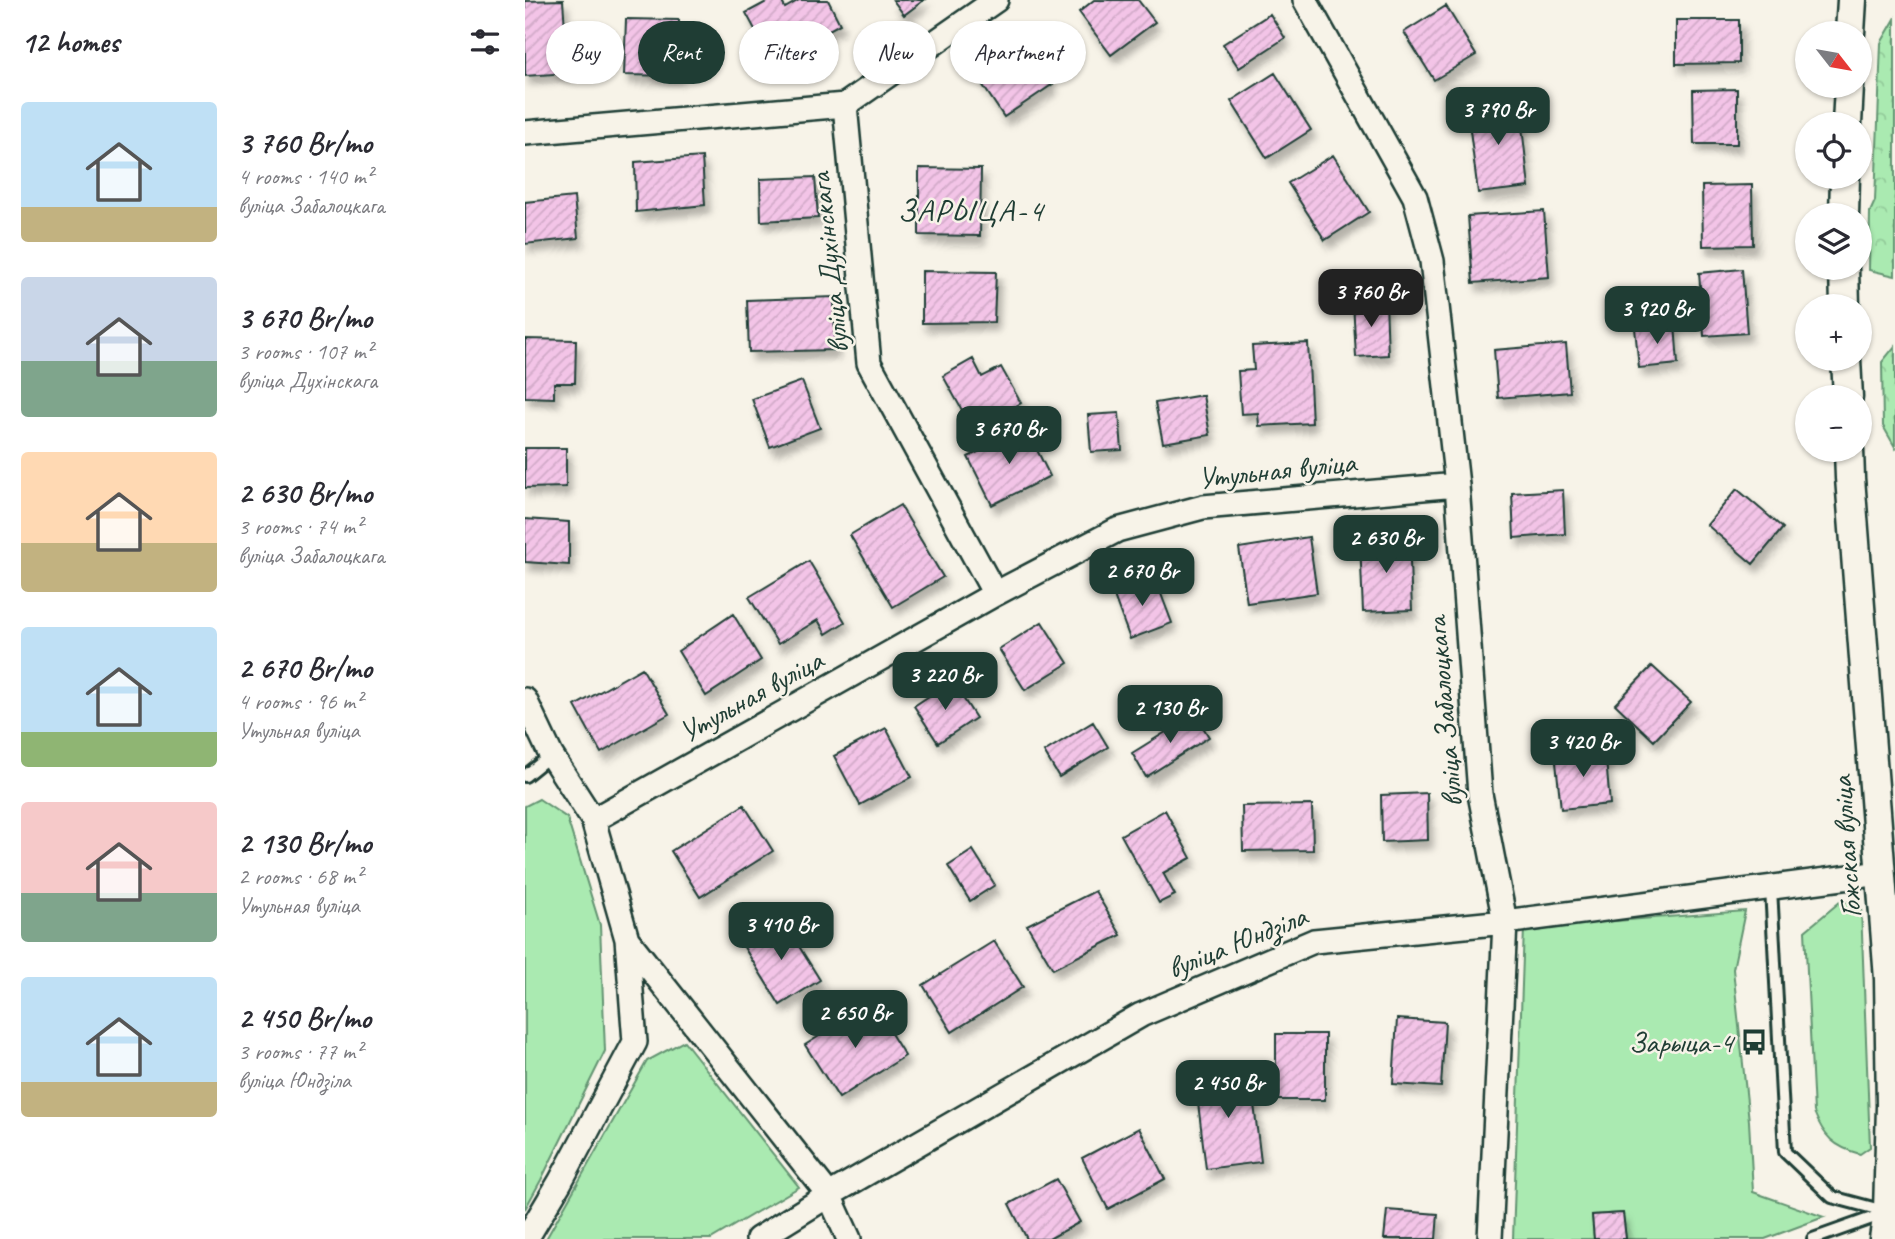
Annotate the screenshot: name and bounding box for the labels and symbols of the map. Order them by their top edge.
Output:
north arrow [1795,21,1873,98]
pin: 3 790 Br [1426,88,1570,147]
street label: вуліца Духінскага [800,169,857,355]
district label: ЗАРЫЦА-4 [897,190,1046,231]
pin: 3 760 Br [1299,270,1443,329]
pin: 3 920 Br [1585,286,1729,346]
pin: 3 670 Br [937,406,1081,466]
street label: Утульная вуліца [1196,443,1360,497]
pin: 2 630 Br [1314,516,1458,575]
pin: 2 670 Br [1070,548,1214,608]
street label: вуліца Забалоцкага [1417,613,1471,809]
street label: Утульная вуліца [672,640,831,751]
pin: 3 220 Br [873,652,1017,712]
pin: 2 130 Br [1098,686,1242,745]
pin: 3 420 Br [1511,720,1655,779]
street label: Гожская вуліца [1822,773,1870,919]
street label: вуліца Юндзіла [1162,896,1314,987]
pin: 3 410 Br [709,902,853,962]
pin: 2 650 Br [783,990,927,1050]
place label: Зарыца-4 [1629,1023,1735,1061]
bus stop icon: Зарыца-4 [1739,1027,1769,1057]
pin: 2 450 Br [1156,1060,1300,1120]

